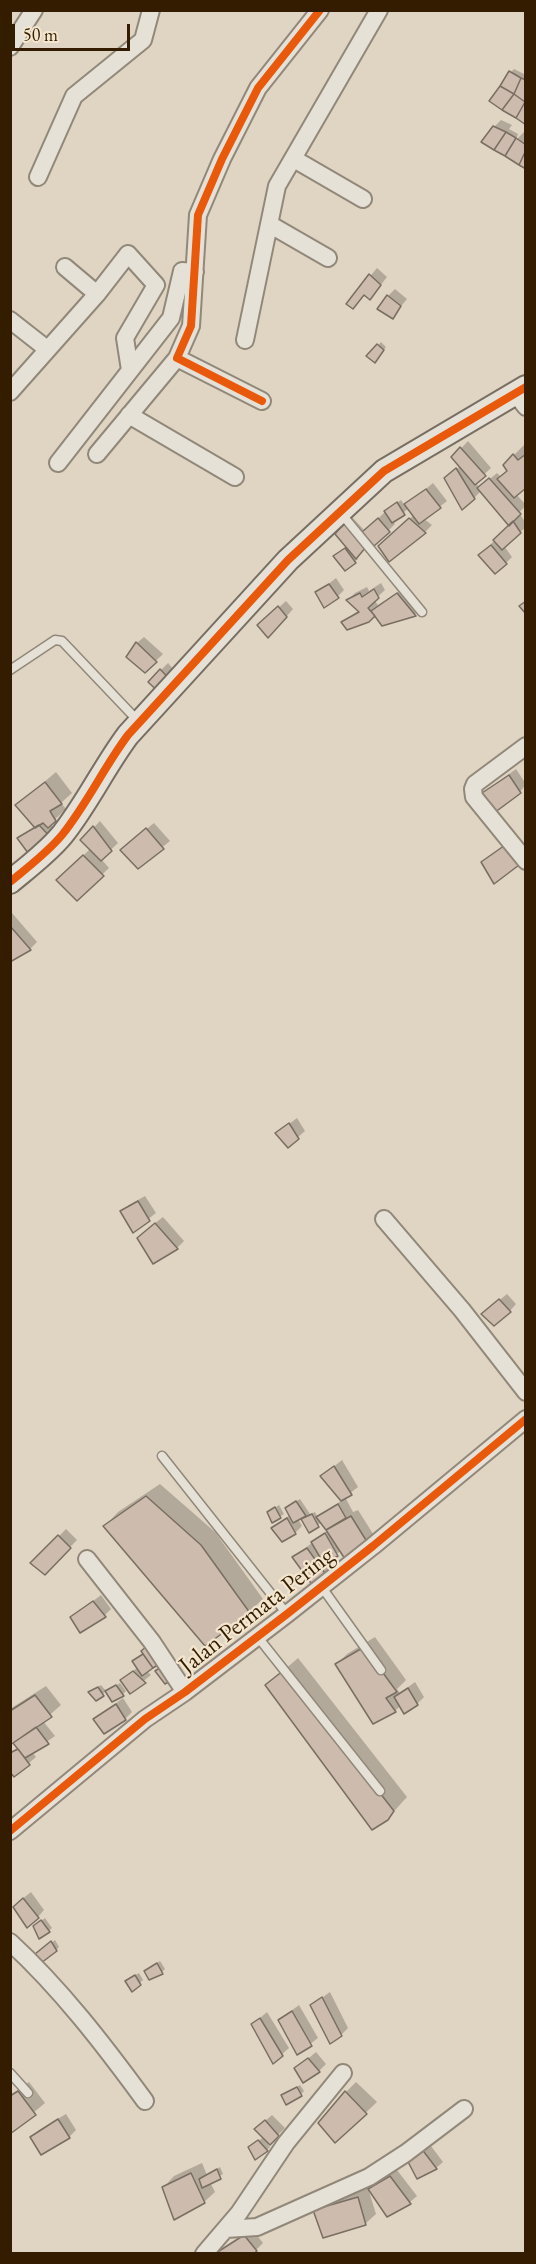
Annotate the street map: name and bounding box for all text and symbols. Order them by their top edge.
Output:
scale bar [15,12,134,50]
text: 50 m [23,23,58,46]
street label: Jalan Permata Pering [174,1542,340,1680]

